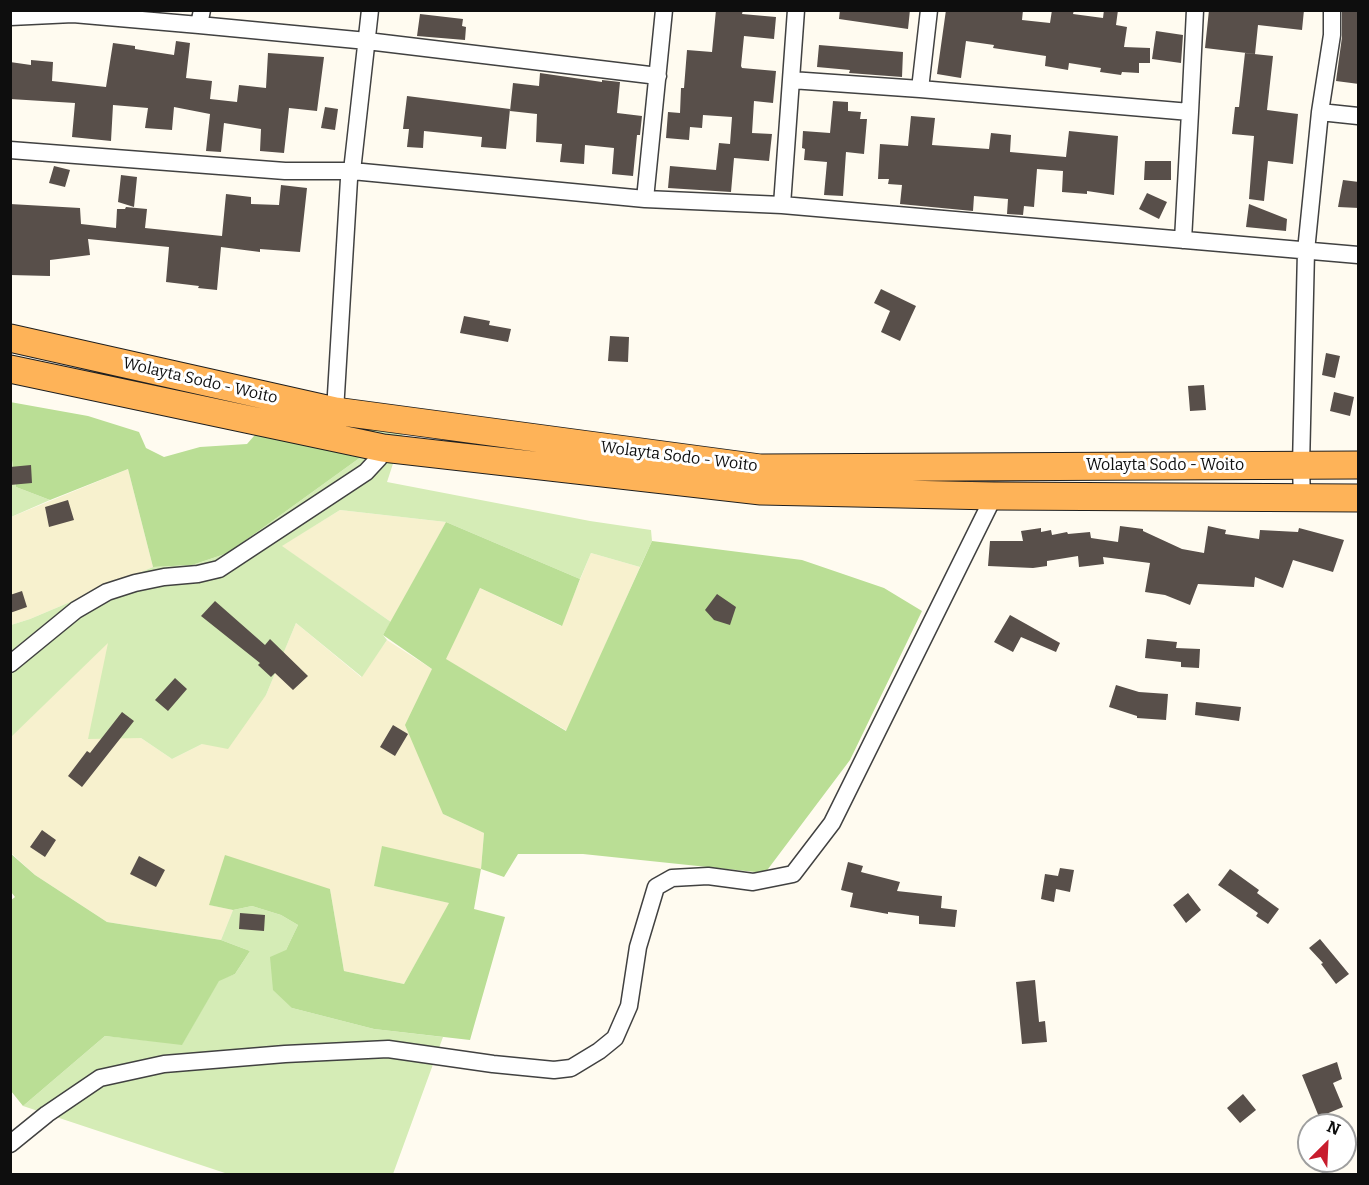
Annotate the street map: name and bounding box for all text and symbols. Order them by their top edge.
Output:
street label: Wolayta Sodo - Woito [121,354,279,408]
street label: Wolayta Sodo - Woito [599,438,759,476]
street label: Wolayta Sodo - Woito [1086,456,1244,476]
north arrow [1297,1113,1357,1173]
text: N [1324,1117,1343,1139]

